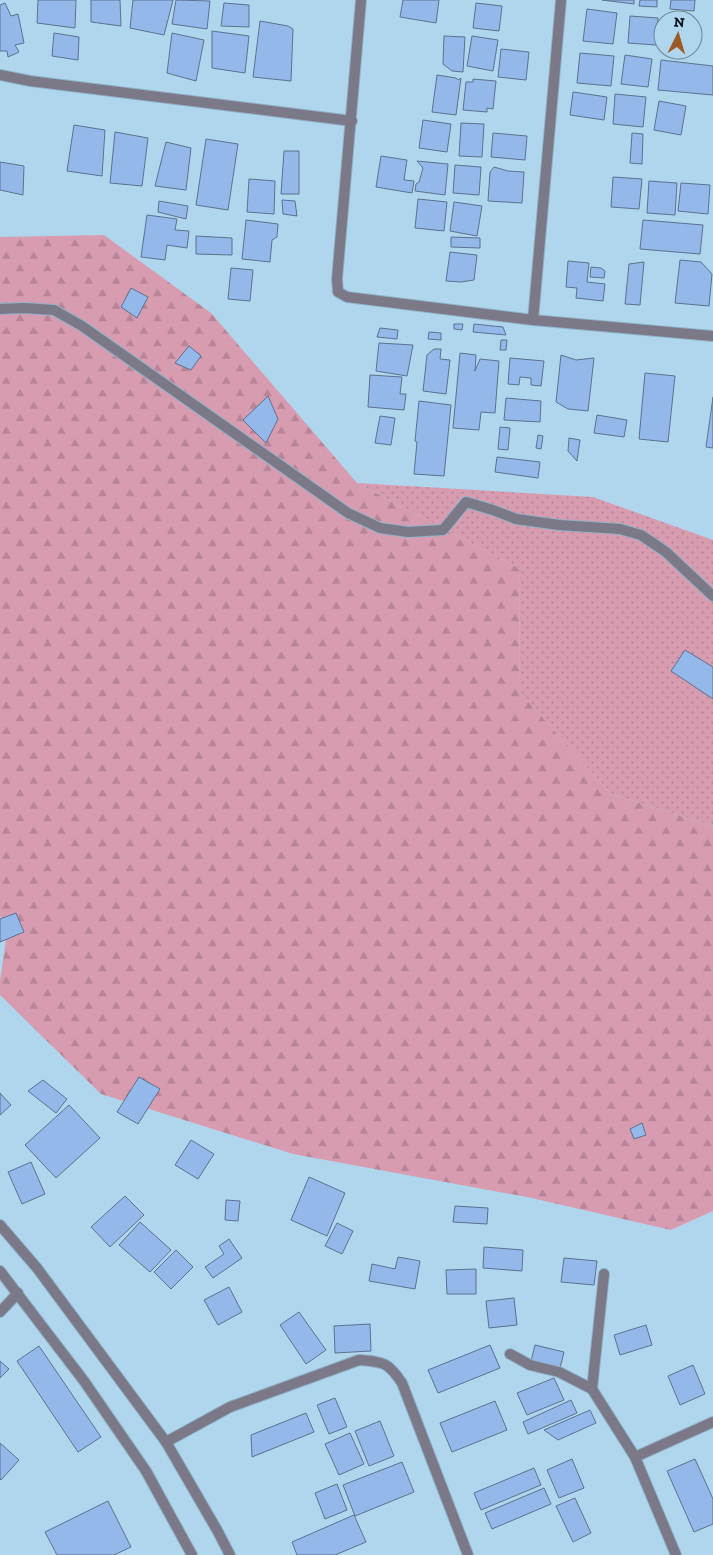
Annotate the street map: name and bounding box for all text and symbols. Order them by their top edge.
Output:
north arrow [653,10,703,60]
text: N [673,14,685,32]

